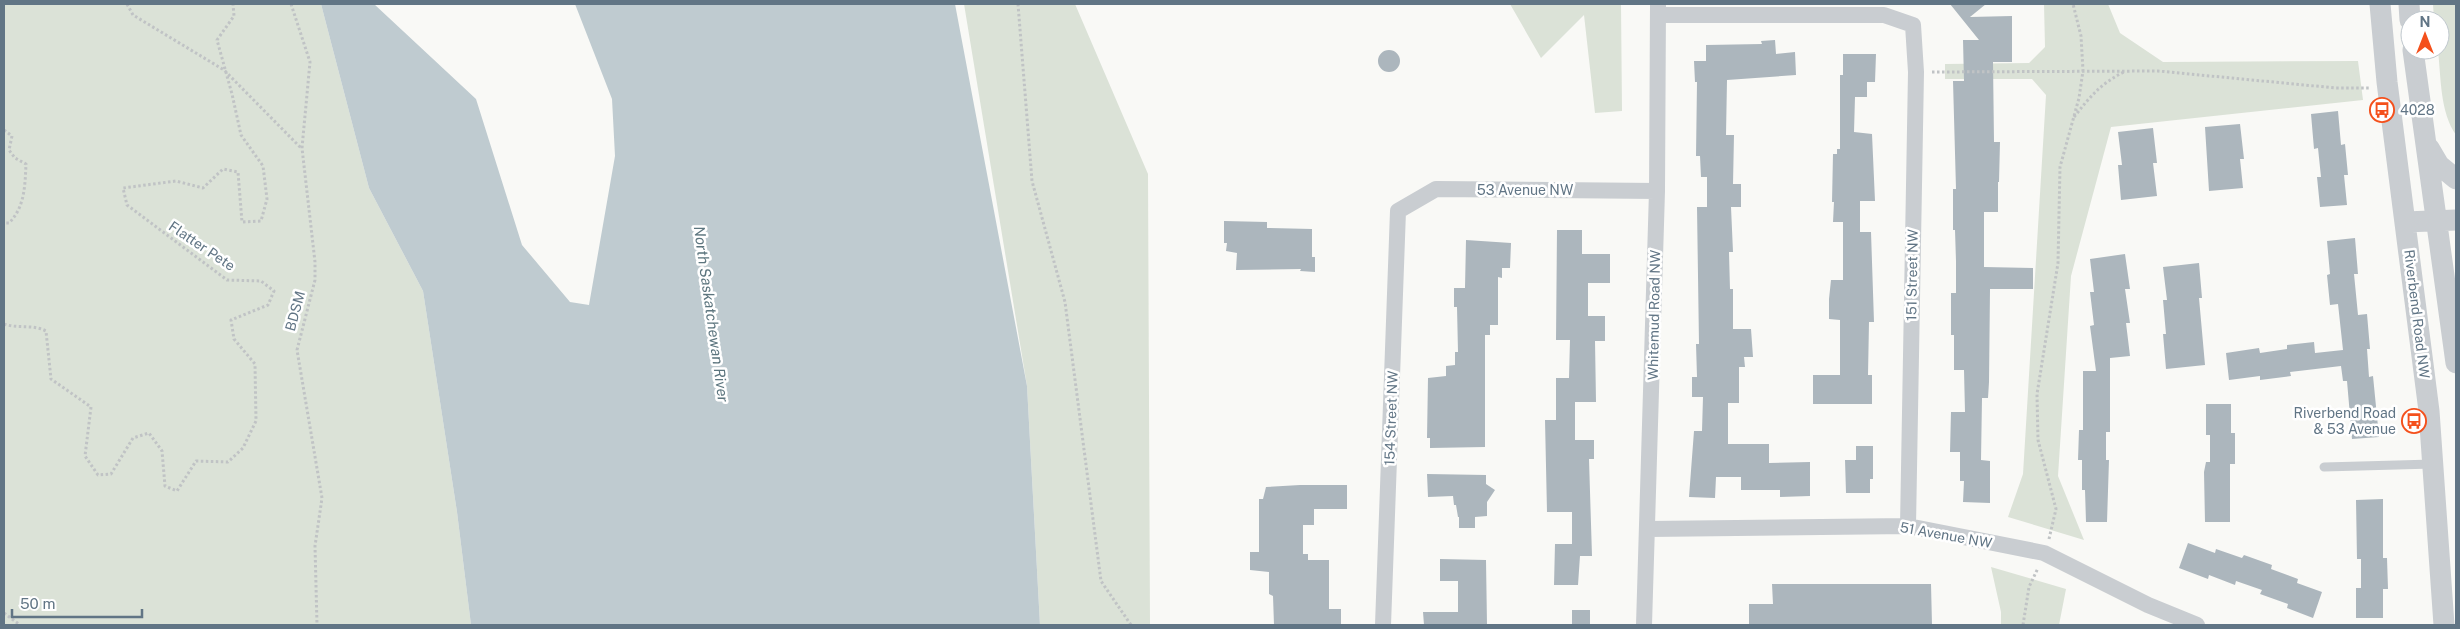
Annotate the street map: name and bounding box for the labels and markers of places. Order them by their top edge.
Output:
bus stop icon: 4028 [2369,97,2395,123]
place label: 4028 [2400,102,2435,118]
place label: Riverbend Road & 53 Avenue [2294,405,2396,437]
bus stop icon: Riverbend Road & 53 Avenue [2401,408,2427,434]

